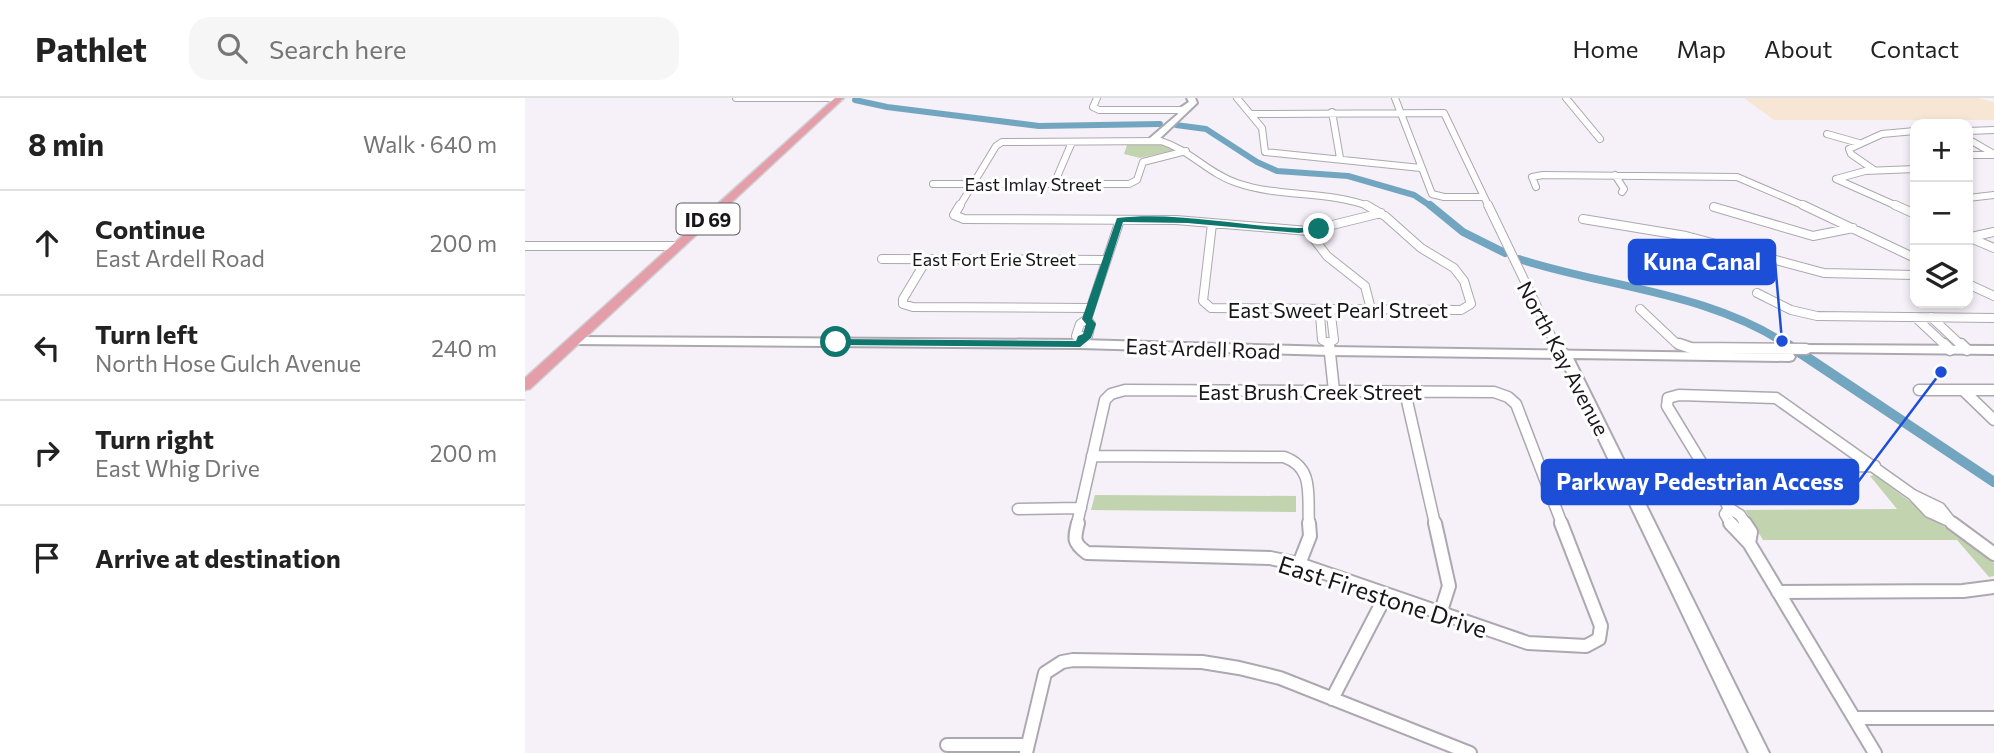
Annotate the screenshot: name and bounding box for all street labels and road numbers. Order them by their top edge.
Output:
street label: East Imlay Street [964,173,1102,195]
road number: ID 69 [677,203,739,234]
street label: East Fort Erie Street [912,248,1076,270]
street label: North Kay Avenue [1513,277,1615,439]
street label: East Sweet Pearl Street [1228,297,1448,322]
street label: East Ardell Road [1125,333,1281,363]
street label: East Brush Creek Street [1198,379,1422,404]
street label: East Firestone Drive [1275,549,1491,643]

